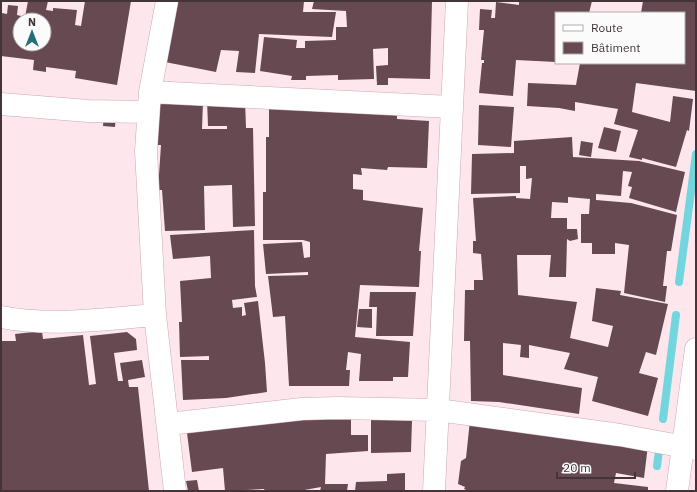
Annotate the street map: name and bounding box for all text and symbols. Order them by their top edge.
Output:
north arrow [12,12,52,52]
legend [555,12,685,64]
text: N [28,15,36,29]
text: Route [591,20,623,35]
text: Bâtiment [591,40,641,55]
scale bar [557,454,635,480]
text: 20 m [563,460,591,475]

